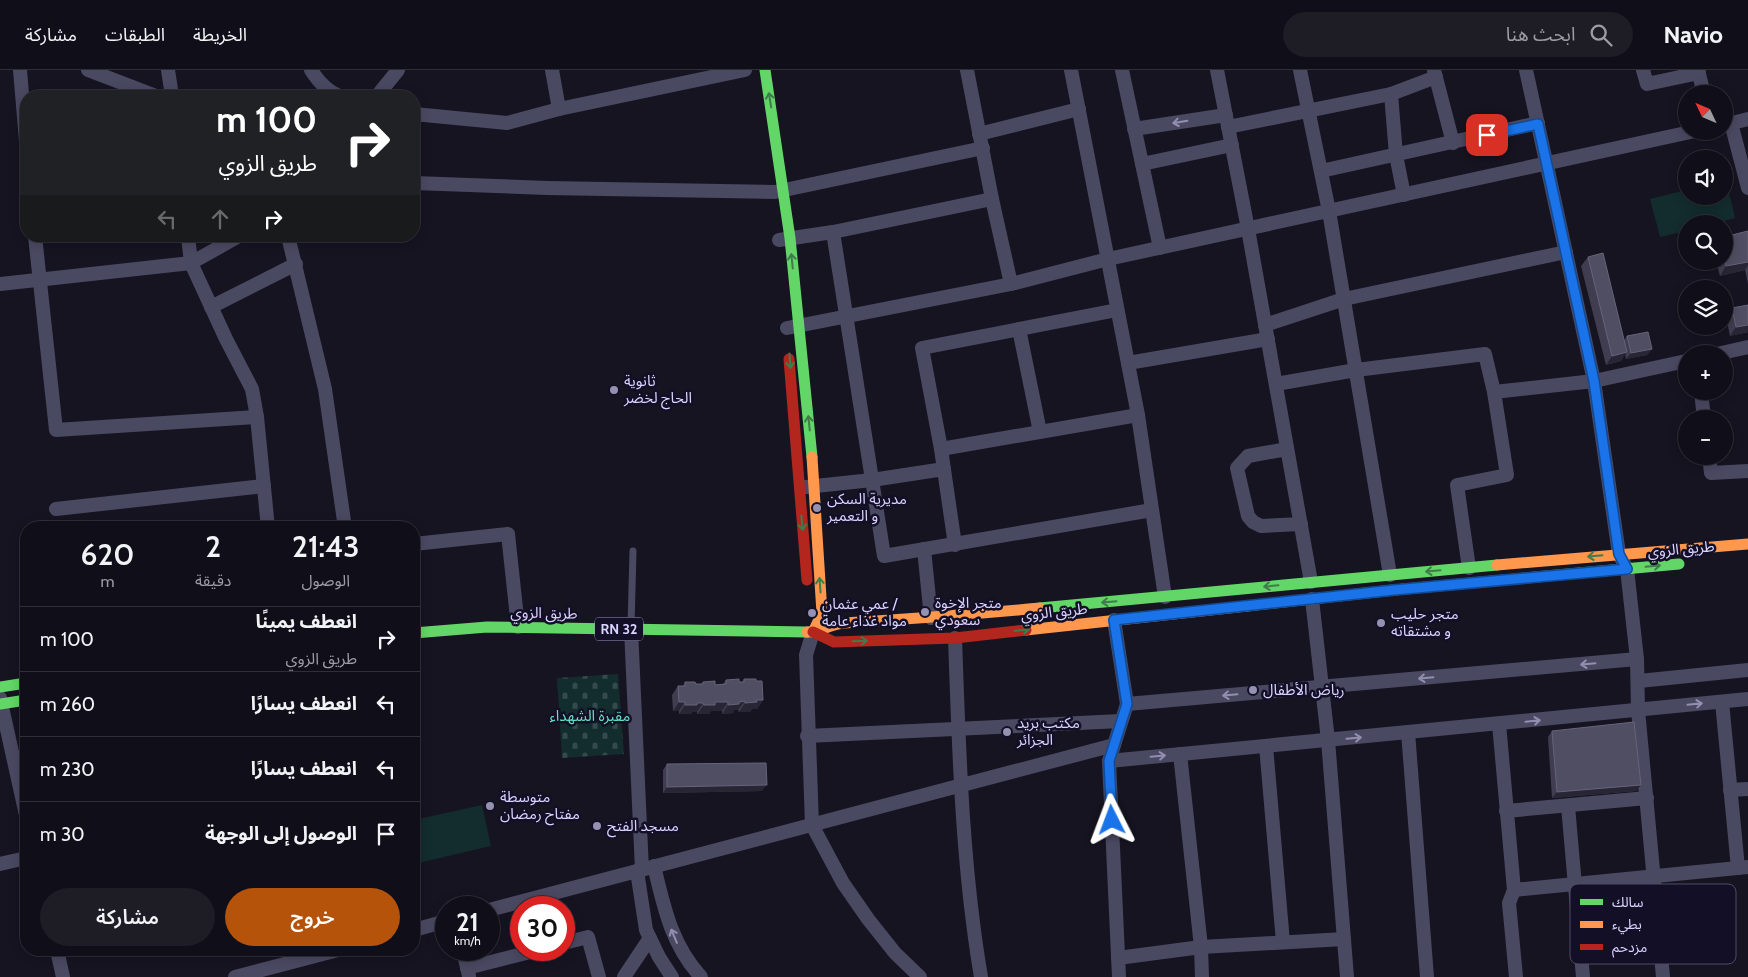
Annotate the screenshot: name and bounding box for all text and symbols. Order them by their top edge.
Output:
search box [1283,12,1633,57]
text: Navio [1663,20,1723,49]
icon: search [1587,21,1615,49]
text: ابحث هنا [1506,23,1575,46]
text: مشاركة [25,24,77,46]
text: الطبقات [105,24,165,46]
text: الخريطة [193,24,247,46]
north arrow [1678,85,1732,140]
map controls [1678,85,1733,465]
one-way arrow [764,92,774,108]
text: 100 m [216,98,317,141]
icon: right [335,110,400,175]
pin [1466,114,1508,156]
one-way arrow [1172,117,1188,127]
icon: arrive [1473,121,1501,149]
text: طريق الزوي [219,150,317,177]
button: sound [1678,150,1733,205]
icon: left [153,205,181,233]
icon: ahead [206,205,234,233]
icon: right [259,205,287,233]
button: search [1678,215,1733,270]
one-way arrow [787,253,797,269]
button: layers [1678,280,1733,335]
button: + [1678,345,1733,400]
one-way arrow [785,353,794,369]
place label: ثانوية الحاج لخضر [623,372,692,410]
marker: ثانوية الحاج لخضر [608,384,620,396]
button: − [1678,410,1733,465]
one-way arrow [804,415,814,431]
place label: مديرية السكن و التعمير [826,490,907,525]
marker: مديرية السكن و التعمير [811,502,823,514]
one-way arrow [798,515,807,531]
text: 2 [205,528,221,565]
text: 21:43 [292,528,359,565]
text: 620 [81,536,134,573]
street label: طريق الزوي [1647,537,1715,563]
one-way arrow [1587,551,1603,561]
one-way arrow [1645,561,1661,571]
one-way arrow [1425,566,1441,576]
text: دقيقة [195,571,232,590]
text: الوصول [301,571,350,590]
text: m [101,572,115,591]
one-way arrow [815,577,824,593]
one-way arrow [1263,581,1279,591]
place label: متجر الإخوة سعودي [935,594,1002,631]
place label: عمي عثمان / مواد غذاء عامة [822,595,907,630]
one-way arrow [1102,597,1118,607]
street label: طريق الزوي [1020,600,1089,627]
street label: طريق الزوي [510,603,578,625]
place label: متجر حليب و مشتقاته [1391,605,1459,640]
marker: متجر الإخوة سعودي [919,606,931,618]
marker: عمي عثمان / مواد غذاء عامة [806,607,818,619]
text: انعطف يمينًا [256,610,357,633]
marker: متجر حليب و مشتقاته [1375,617,1387,629]
road number: RN 32 [595,618,643,640]
icon: right [372,625,400,653]
one-way arrow [1013,625,1029,635]
text: 100 m [40,628,94,651]
one-way arrow [851,636,867,646]
text: طريق الزوي [285,649,357,668]
one-way arrow [1581,659,1597,668]
one-way arrow [1419,673,1435,682]
place label: رياض الأطفال [1263,681,1345,699]
marker: رياض الأطفال [1247,684,1259,696]
icon: left [372,690,400,718]
one-way arrow [1222,690,1238,700]
text: انعطف يسارًا [251,692,357,715]
text: 260 m [40,693,95,716]
one-way arrow [1687,700,1703,709]
park label: مقبرة الشهداء [550,707,630,725]
place label: مكتب بريد الجزائر [1016,714,1080,749]
one-way arrow [1525,716,1541,725]
marker: مكتب بريد الجزائر [1001,726,1013,738]
one-way arrow [1346,733,1362,742]
one-way arrow [1149,751,1165,761]
icon: left [372,755,400,783]
text: انعطف يسارًا [251,757,357,780]
text: 230 m [40,758,94,781]
place label: متوسطة مفتاح رمضان [500,788,580,826]
position arrow [1085,793,1137,845]
marker: متوسطة مفتاح رمضان [484,800,496,812]
place label: مسجد الفتح [607,817,679,838]
icon: arrive [372,820,400,848]
marker: مسجد الفتح [591,820,603,832]
text: الوصول إلى الوجهة [205,822,357,845]
text: 30 m [40,823,85,846]
legend [1570,884,1736,964]
button: مشاركة [40,888,215,946]
button: خروج [225,888,400,946]
text: سالك [1612,893,1644,911]
speed limit sign: 30 [510,896,575,961]
text: 21 [456,907,479,937]
text: بطيء [1612,915,1642,935]
one-way arrow [669,929,678,944]
text: km/h [454,933,481,948]
text: مزدحم [1612,938,1647,958]

